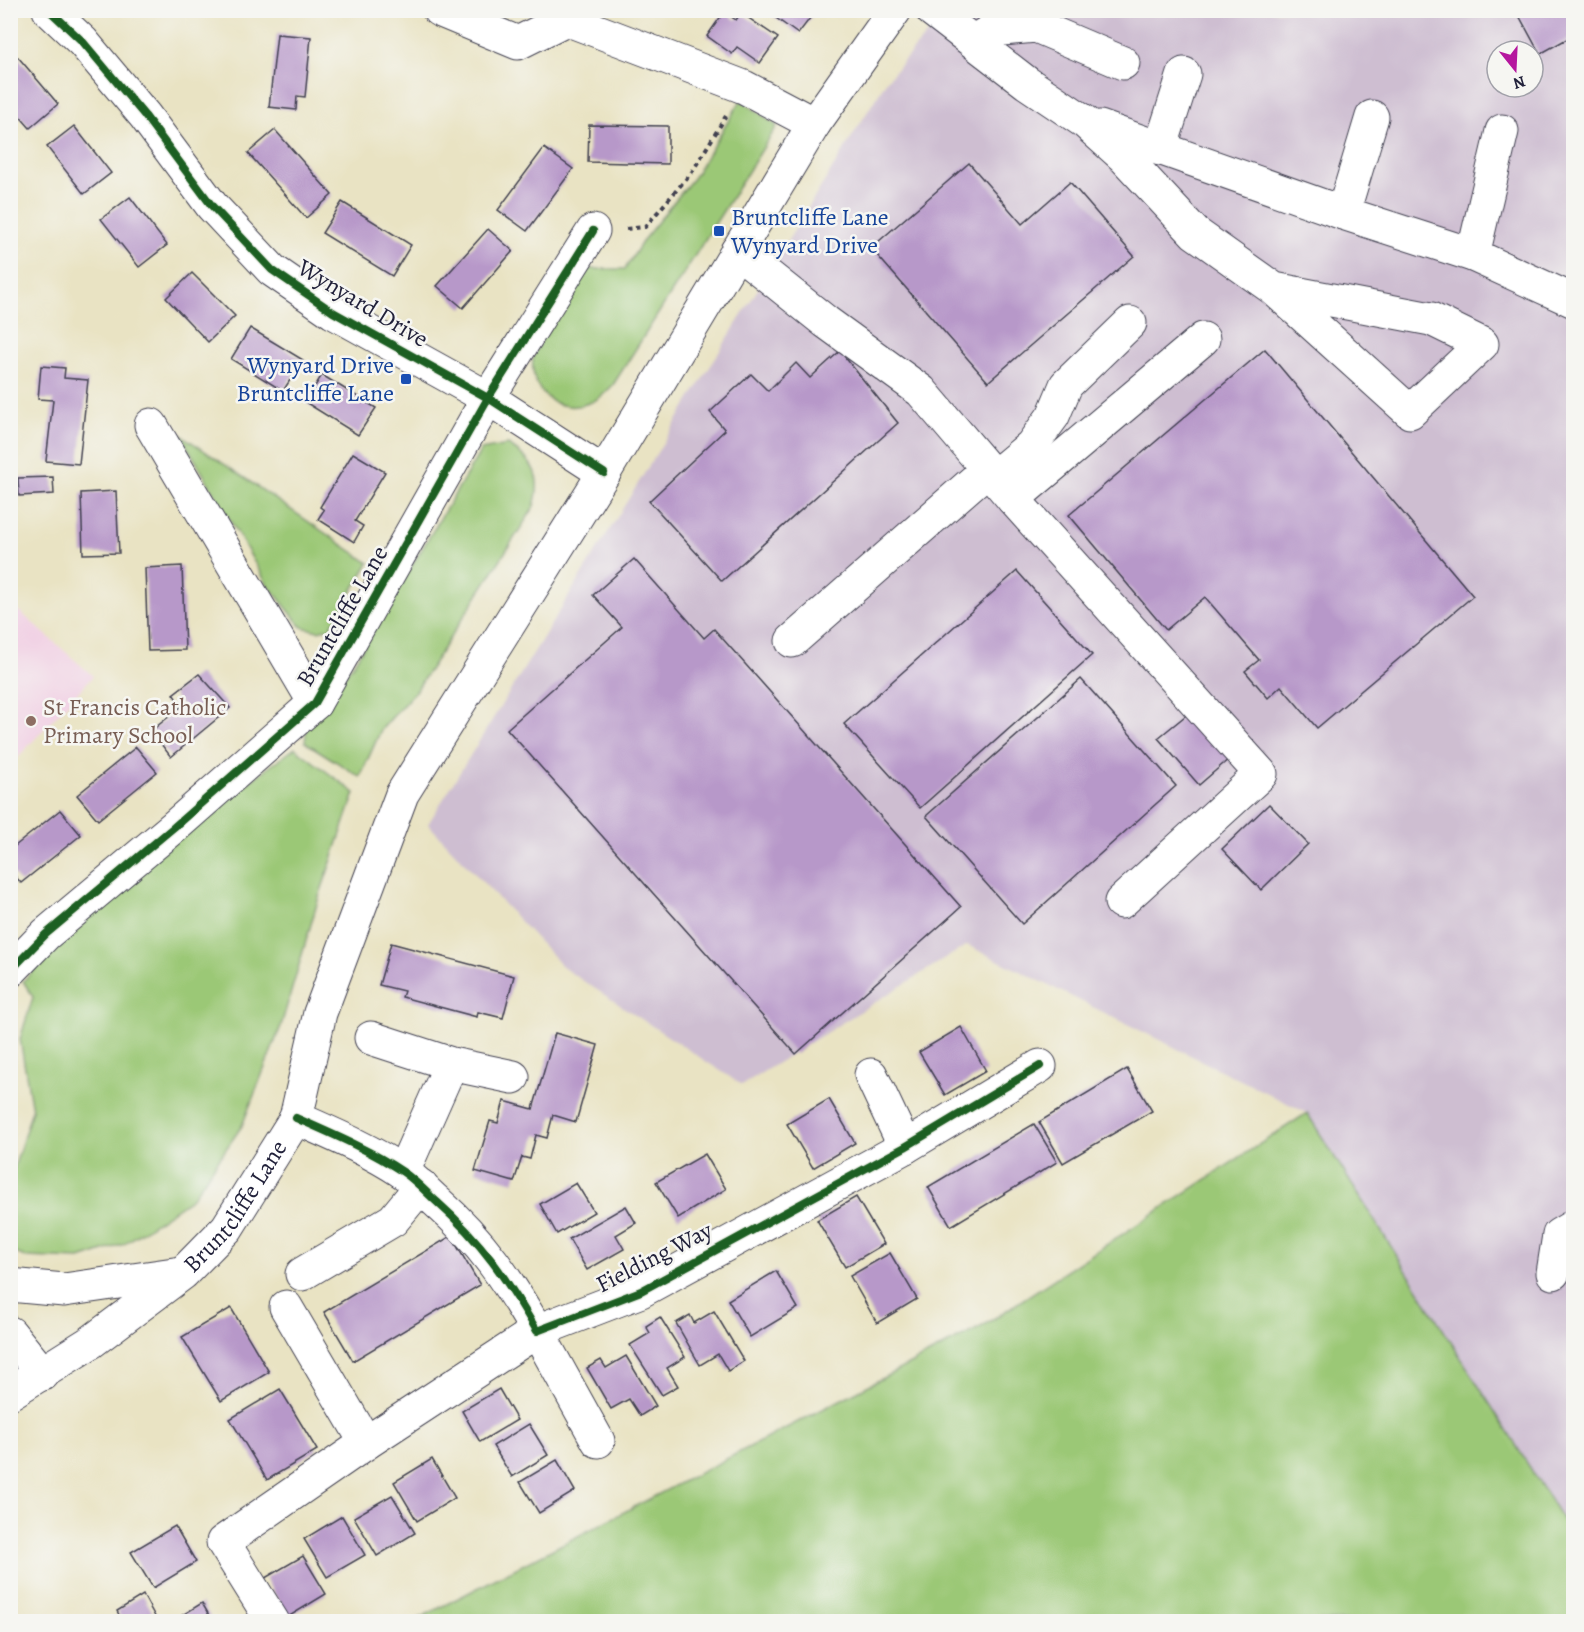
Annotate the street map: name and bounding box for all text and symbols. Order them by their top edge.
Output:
north arrow [1485,39,1545,99]
text: N [1510,70,1528,95]
place label: Bruntcliffe Lane Wynyard Drive [730,201,889,261]
marker: Bruntcliffe Lane Wynyard Drive [712,224,726,238]
street label: Wynyard Drive [291,251,434,355]
place label: Wynyard Drive Bruntcliffe Lane [236,349,394,409]
marker: Wynyard Drive Bruntcliffe Lane [399,372,413,386]
street label: Bruntcliffe Lane [289,540,395,692]
place label: St Francis Catholic Primary School [43,691,227,751]
marker: St Francis Catholic Primary School [24,714,38,728]
street label: Bruntcliffe Lane [176,1134,294,1280]
street label: Fielding Way [590,1214,718,1300]

